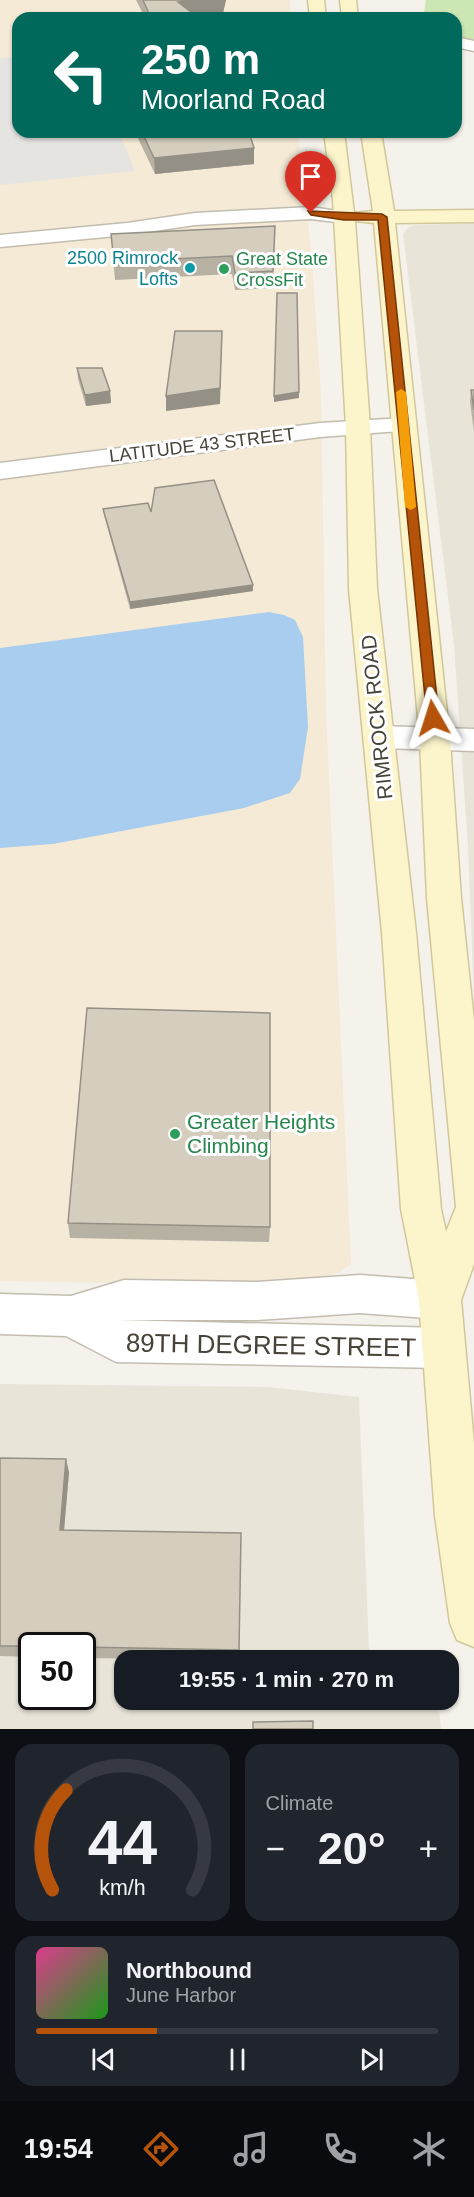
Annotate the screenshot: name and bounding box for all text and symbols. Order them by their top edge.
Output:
icon: left [42,36,120,114]
text: 250 m [141,36,260,83]
text: Moorland Road [141,85,326,115]
pin [285,151,336,213]
icon: arrive [294,160,327,193]
place label: 2500 Rimrock Lofts [67,248,179,289]
place label: Great State CrossFit [236,249,328,290]
marker: 2500 Rimrock Lofts [183,261,197,275]
marker: Great State CrossFit [217,262,231,276]
street label: LATITUDE 43 STREET [108,424,296,466]
street label: RIMROCK ROAD [356,633,397,801]
position arrow [401,686,465,750]
place label: Greater Heights Climbing [187,1110,335,1157]
marker: Greater Heights Climbing [168,1127,182,1141]
street label: 89TH DEGREE STREET [126,1327,417,1363]
speed limit sign: 50 [18,1632,96,1710]
text: 19:55 · 1 min · 270 m [179,1667,394,1692]
text: Climate [266,1792,333,1814]
text: 44 [88,1808,157,1877]
text: 20° [318,1823,386,1874]
text: − [266,1830,285,1867]
text: + [419,1830,438,1867]
text: km/h [99,1876,145,1900]
text: Northbound [126,1958,252,1983]
text: June Harbor [126,1984,236,2006]
icon: previous [87,2043,120,2076]
icon: pause [221,2043,254,2076]
icon: next [355,2043,388,2076]
icon: directions [140,2128,182,2170]
icon: music [230,2128,272,2170]
icon: phone [319,2128,361,2170]
icon: climate [408,2128,450,2170]
text: 19:54 [24,2134,93,2164]

